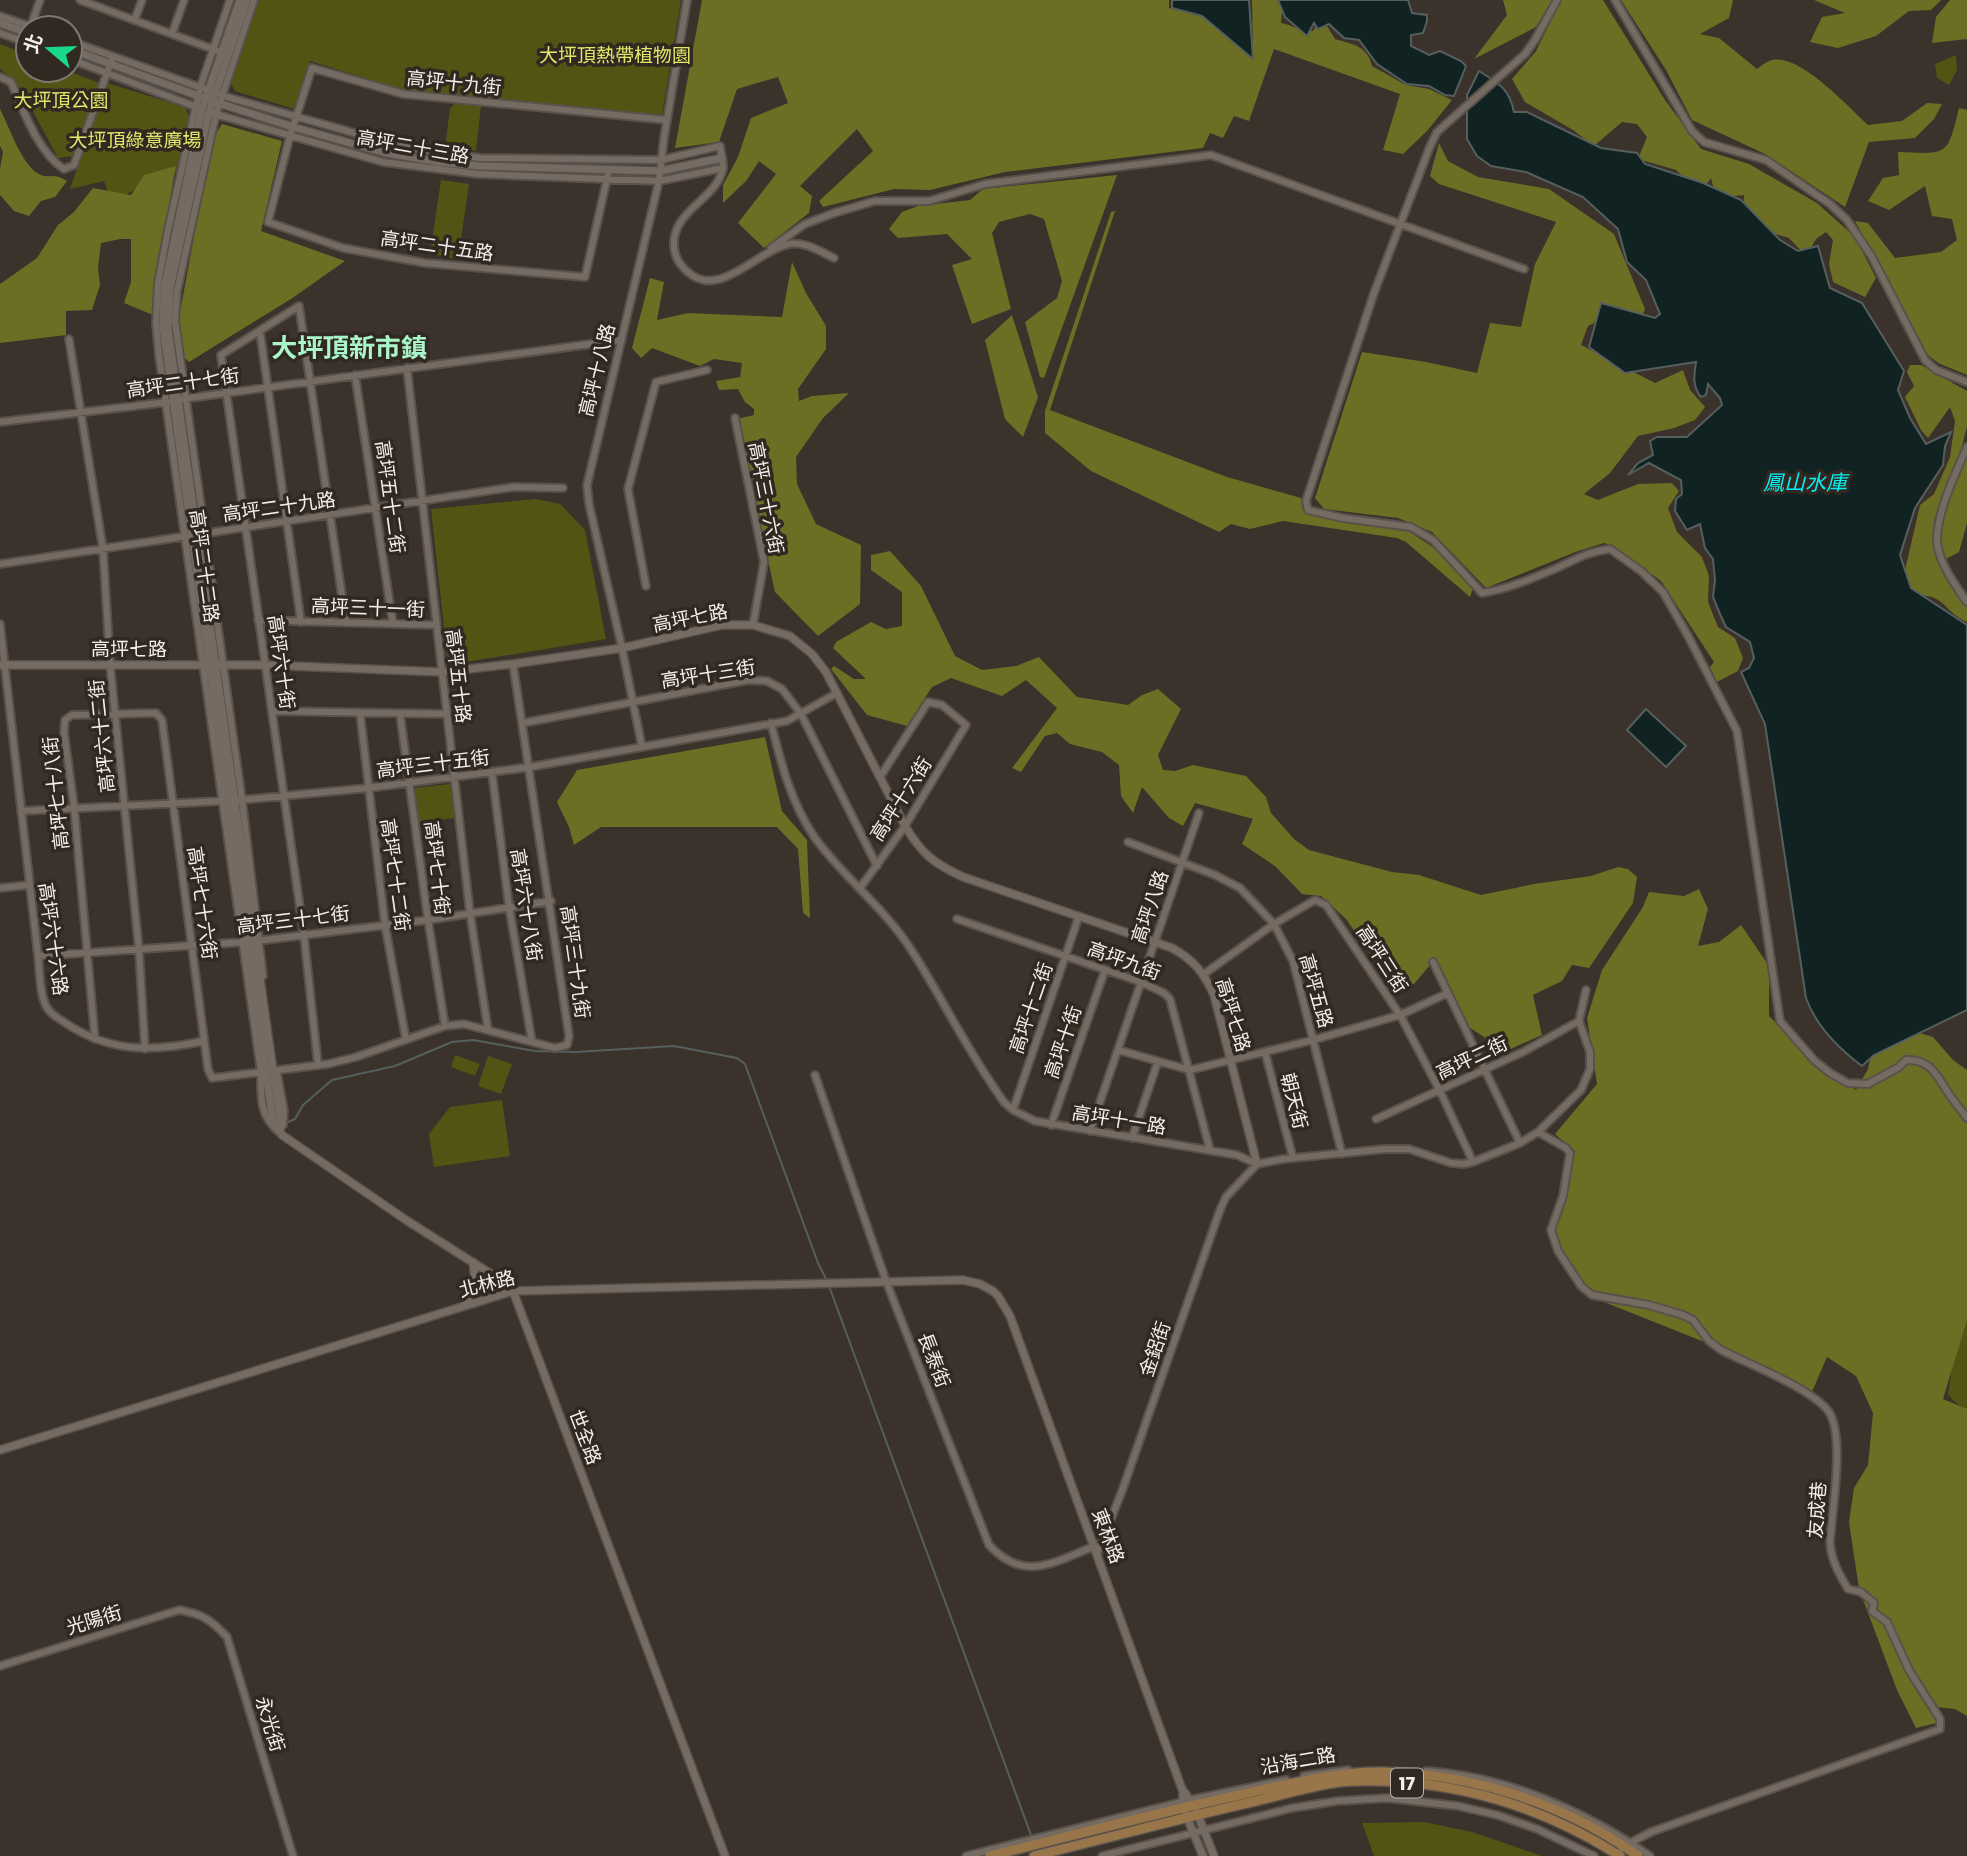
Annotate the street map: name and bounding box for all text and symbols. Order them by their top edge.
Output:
north arrow [14,14,84,84]
text: 北 [18,30,49,57]
park label: 大坪頂熱帶植物園 [539,42,691,69]
street label: 高坪十九街 [405,65,503,101]
park label: 大坪頂公園 [13,87,109,114]
street label: 高坪二十三路 [355,124,471,170]
park label: 大坪頂綠意廣場 [68,127,202,154]
street label: 高坪二十五路 [379,225,495,267]
street label: 高坪十八路 [572,321,622,419]
district label: 大坪頂新市鎮 [271,330,427,366]
street label: 高坪二十七街 [125,362,241,404]
street label: 高坪五十二街 [369,439,411,555]
street label: 高坪三十六街 [742,439,790,557]
water label: 鳳山水庫 [1763,468,1850,497]
street label: 高坪二十九路 [221,486,337,528]
street label: 高坪二十二路 [183,508,225,624]
street label: 高坪三十一街 [311,593,425,623]
street label: 高坪七路 [650,597,730,639]
street label: 高坪六十街 [261,613,301,711]
street label: 高坪五十路 [439,627,477,725]
street label: 高坪七路 [91,636,167,663]
street label: 高坪十三街 [659,653,757,695]
street label: 高坪六十二街 [83,678,121,794]
street label: 高坪七十八街 [37,735,75,851]
street label: 高坪三十五街 [375,744,491,784]
street label: 高坪十六街 [864,752,938,846]
street label: 高坪七十二街 [374,817,416,933]
street label: 高坪七十街 [418,819,456,917]
street label: 高坪七十六街 [181,845,223,961]
street label: 高坪六十八街 [504,847,548,963]
street label: 高坪八路 [1125,867,1175,947]
street label: 高坪六十六路 [32,881,74,997]
street label: 高坪三十七街 [235,900,351,940]
street label: 高坪三十九街 [554,904,596,1020]
street label: 高坪三街 [1350,920,1414,998]
street label: 高坪九街 [1084,935,1164,987]
street label: 高坪五路 [1293,951,1339,1031]
street label: 高坪十二街 [1003,959,1059,1057]
street label: 高坪七路 [1209,975,1257,1055]
street label: 高坪十街 [1038,1002,1088,1082]
street label: 高坪二街 [1432,1030,1512,1086]
street label: 朝天街 [1274,1070,1314,1132]
street label: 高坪十一路 [1070,1099,1168,1141]
street label: 北林路 [456,1264,518,1304]
street label: 金鋁街 [1133,1318,1177,1380]
street label: 長泰街 [911,1329,957,1391]
street label: 世全路 [562,1406,608,1468]
street label: 友成巷 [1802,1481,1832,1539]
street label: 東林路 [1085,1505,1131,1567]
street label: 光陽街 [63,1599,125,1641]
street label: 永光街 [249,1693,291,1755]
street label: 沿海二路 [1258,1741,1338,1781]
road number: 17 [1391,1768,1423,1798]

